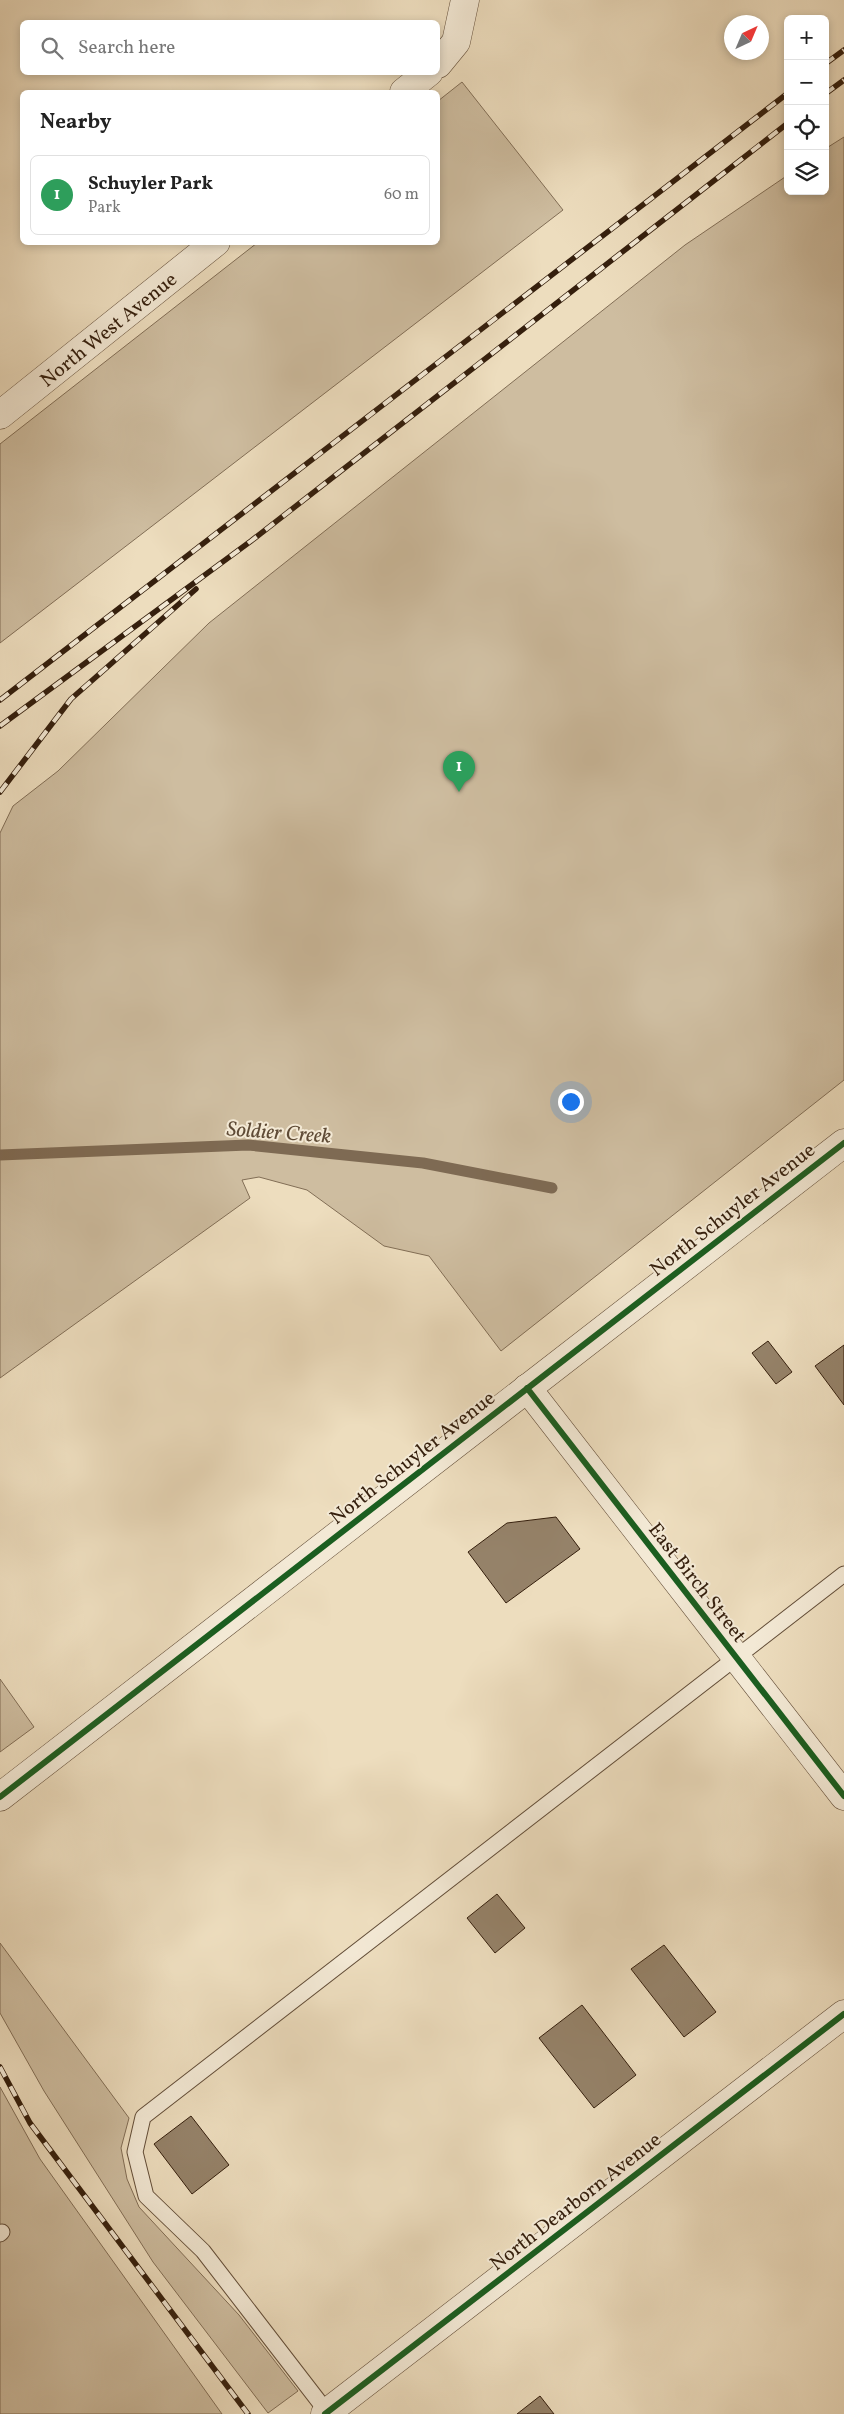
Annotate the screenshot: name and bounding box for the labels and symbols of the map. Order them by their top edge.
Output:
north arrow [724,15,769,60]
street label: North West Avenue [35,266,184,395]
pin: 1 [443,751,475,792]
your location [558,1089,584,1115]
water label: Soldier Creek [226,1115,332,1152]
street label: North Schuyler Avenue [645,1137,822,1284]
street label: North Schuyler Avenue [325,1385,502,1532]
street label: East Birch Street [641,1517,752,1649]
street label: North Dearborn Avenue [485,2127,668,2278]

